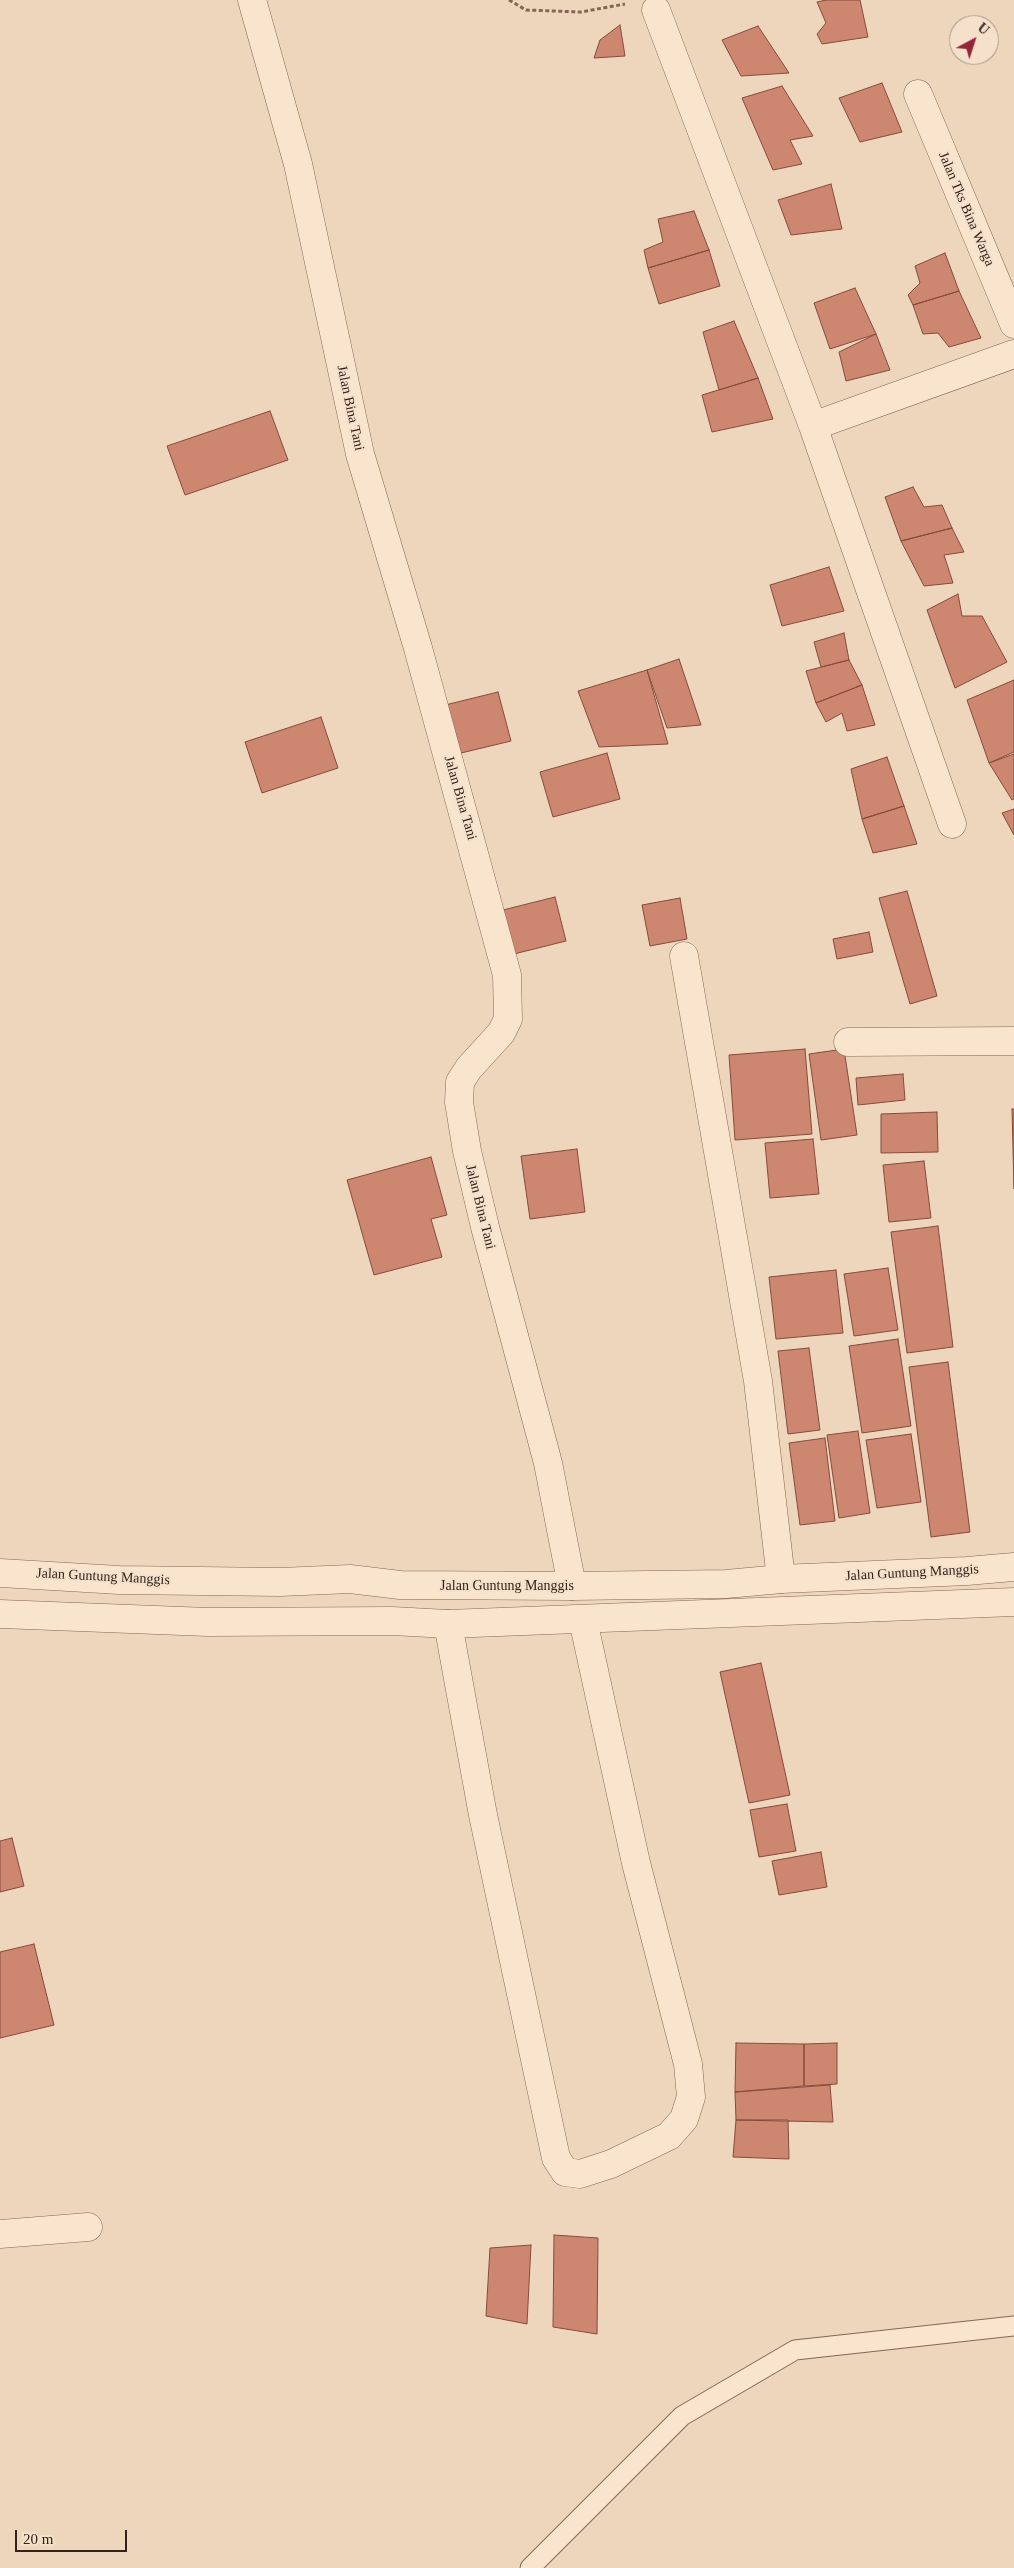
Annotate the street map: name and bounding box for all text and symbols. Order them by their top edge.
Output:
north arrow [949,15,999,65]
text: U [975,20,992,38]
street label: Jalan Tks Bina Warga [934,149,998,269]
street label: Jalan Bina Tani [333,364,367,452]
street label: Jalan Bina Tani [440,754,480,842]
street label: Jalan Bina Tani [461,1163,499,1251]
street label: Jalan Guntung Manggis [845,1561,979,1585]
street label: Jalan Guntung Manggis [36,1565,170,1589]
street label: Jalan Guntung Manggis [440,1578,574,1594]
scale bar [18,2520,130,2552]
text: 20 m [23,2531,53,2547]

